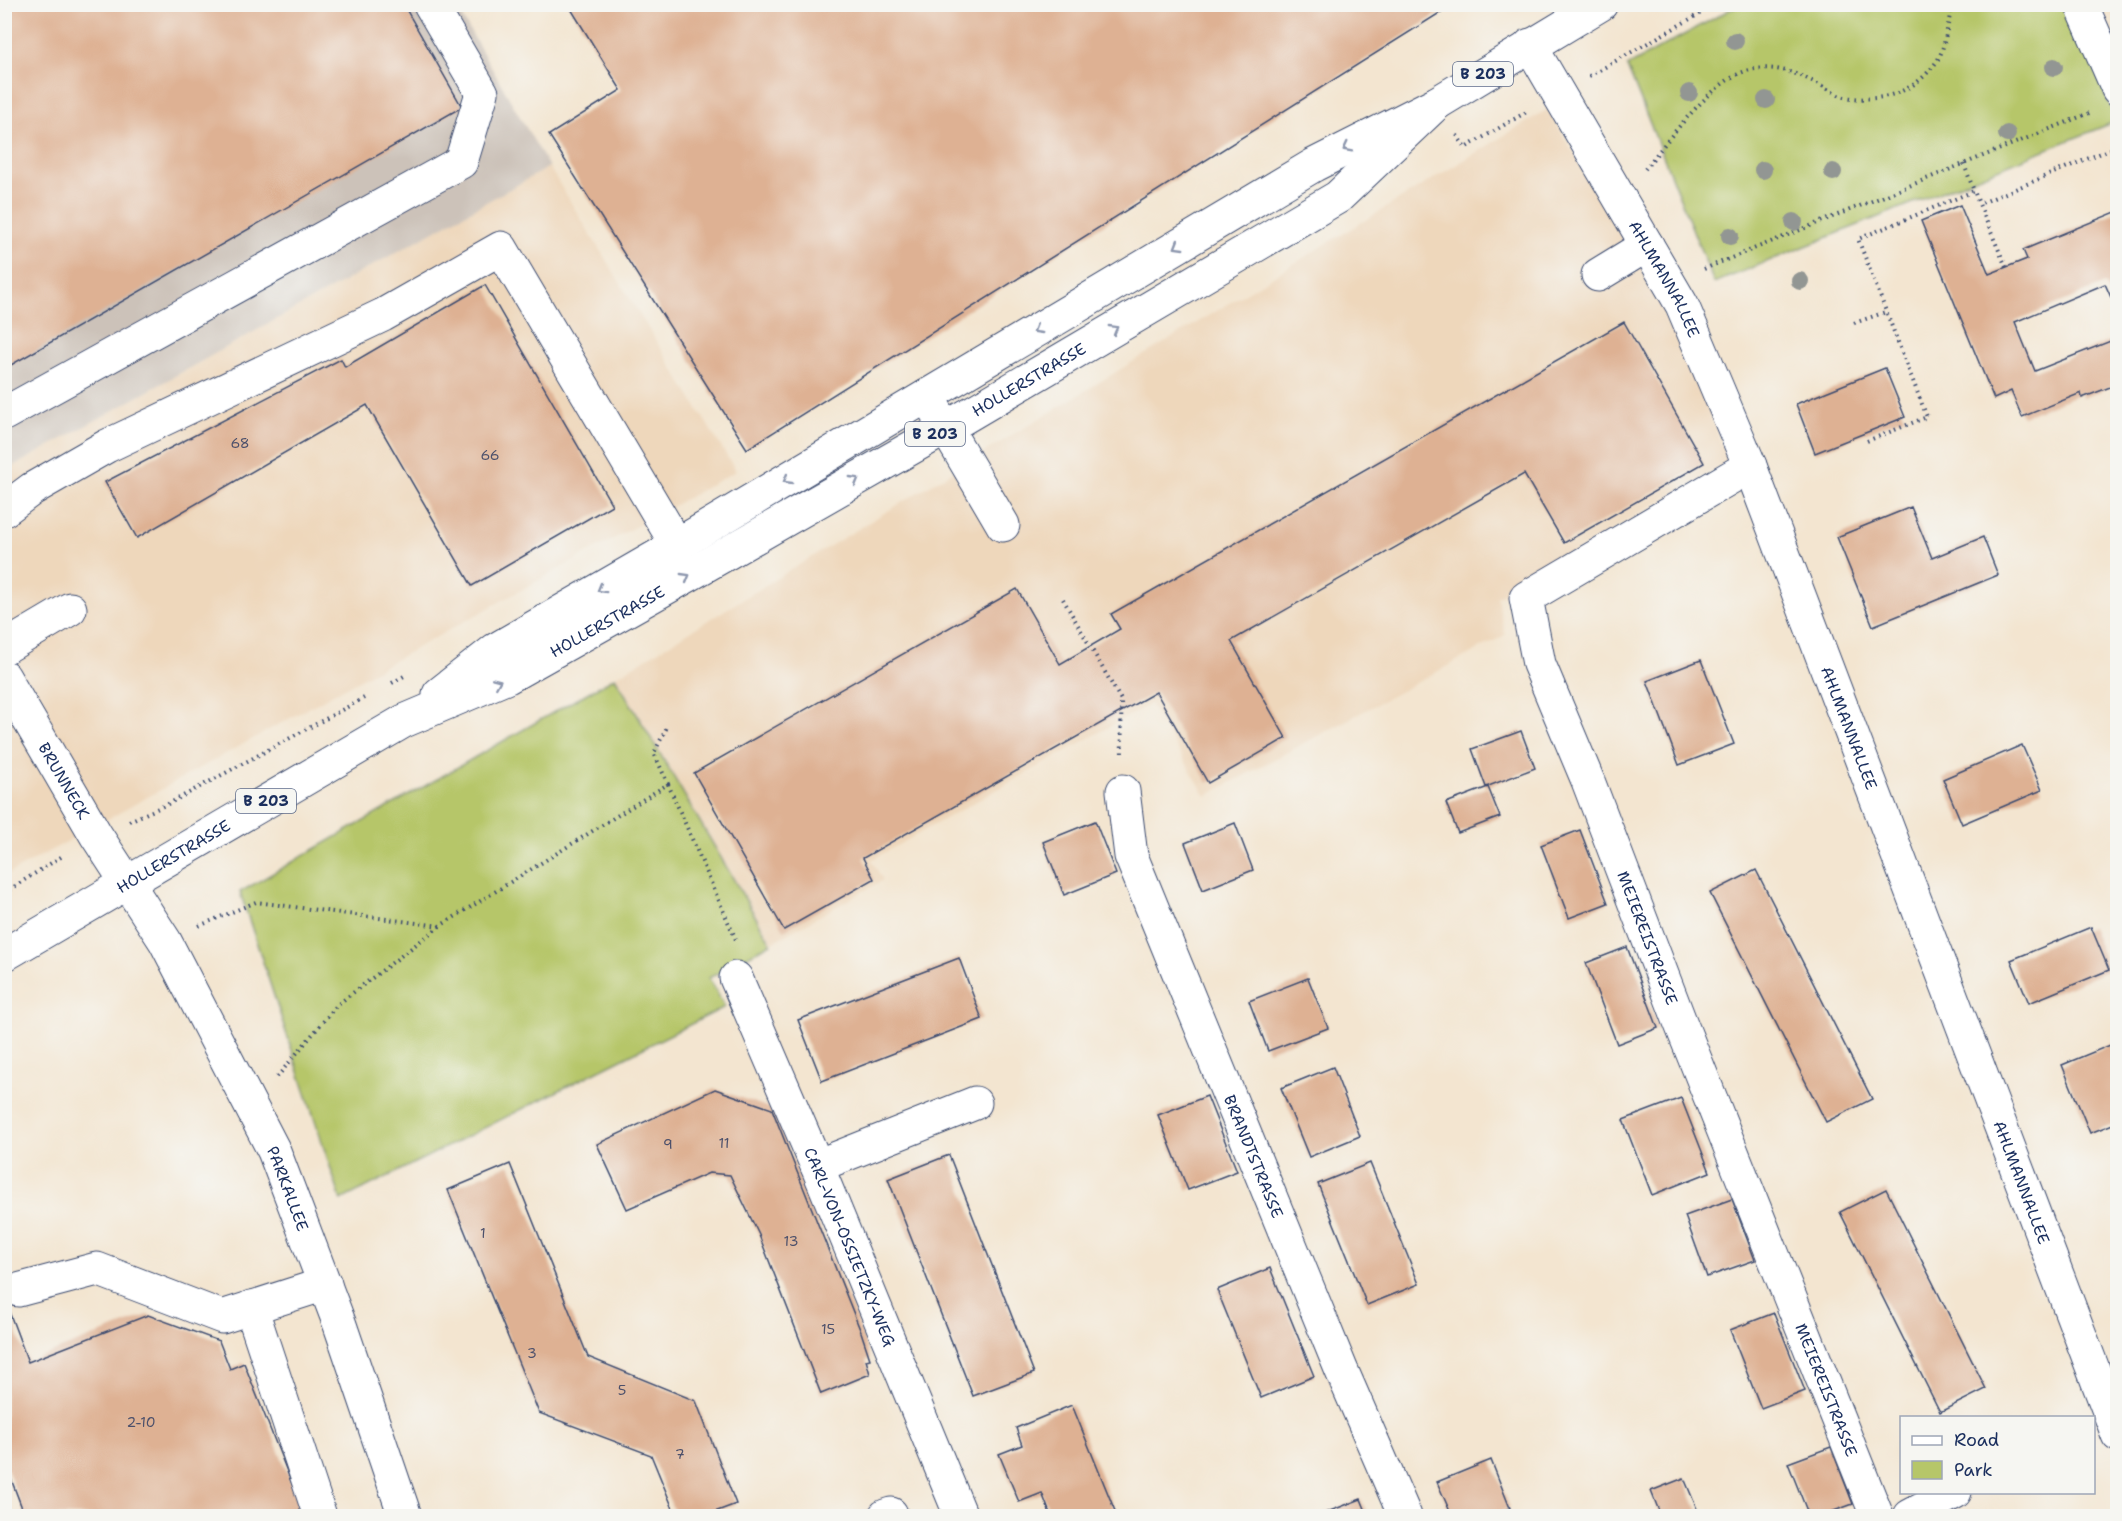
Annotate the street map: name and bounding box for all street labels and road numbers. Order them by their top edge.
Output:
road number: B 203 [1453,62,1513,86]
street label: AHLMANNALLEE [1624,216,1705,341]
street label: HOLLERSTRASSE [968,338,1089,421]
road number: B 203 [905,422,965,446]
street label: HOLLERSTRASSE [546,580,668,662]
street label: AHLMANNALLEE [1816,663,1882,793]
street label: BRUNNECK [34,739,95,823]
road number: B 203 [236,789,296,813]
street label: HOLLERSTRASSE [112,814,234,898]
street label: MEIEREISTRASSE [1613,868,1683,1008]
street label: BRANDTSTRASSE [1219,1092,1289,1221]
street label: AHLMANNALLEE [1989,1117,2055,1247]
street label: PARKALLEE [263,1142,314,1234]
street label: CARL-VON-OSSIETZKY-WEG [800,1144,901,1349]
street label: MEIEREISTRASSE [1791,1320,1863,1459]

